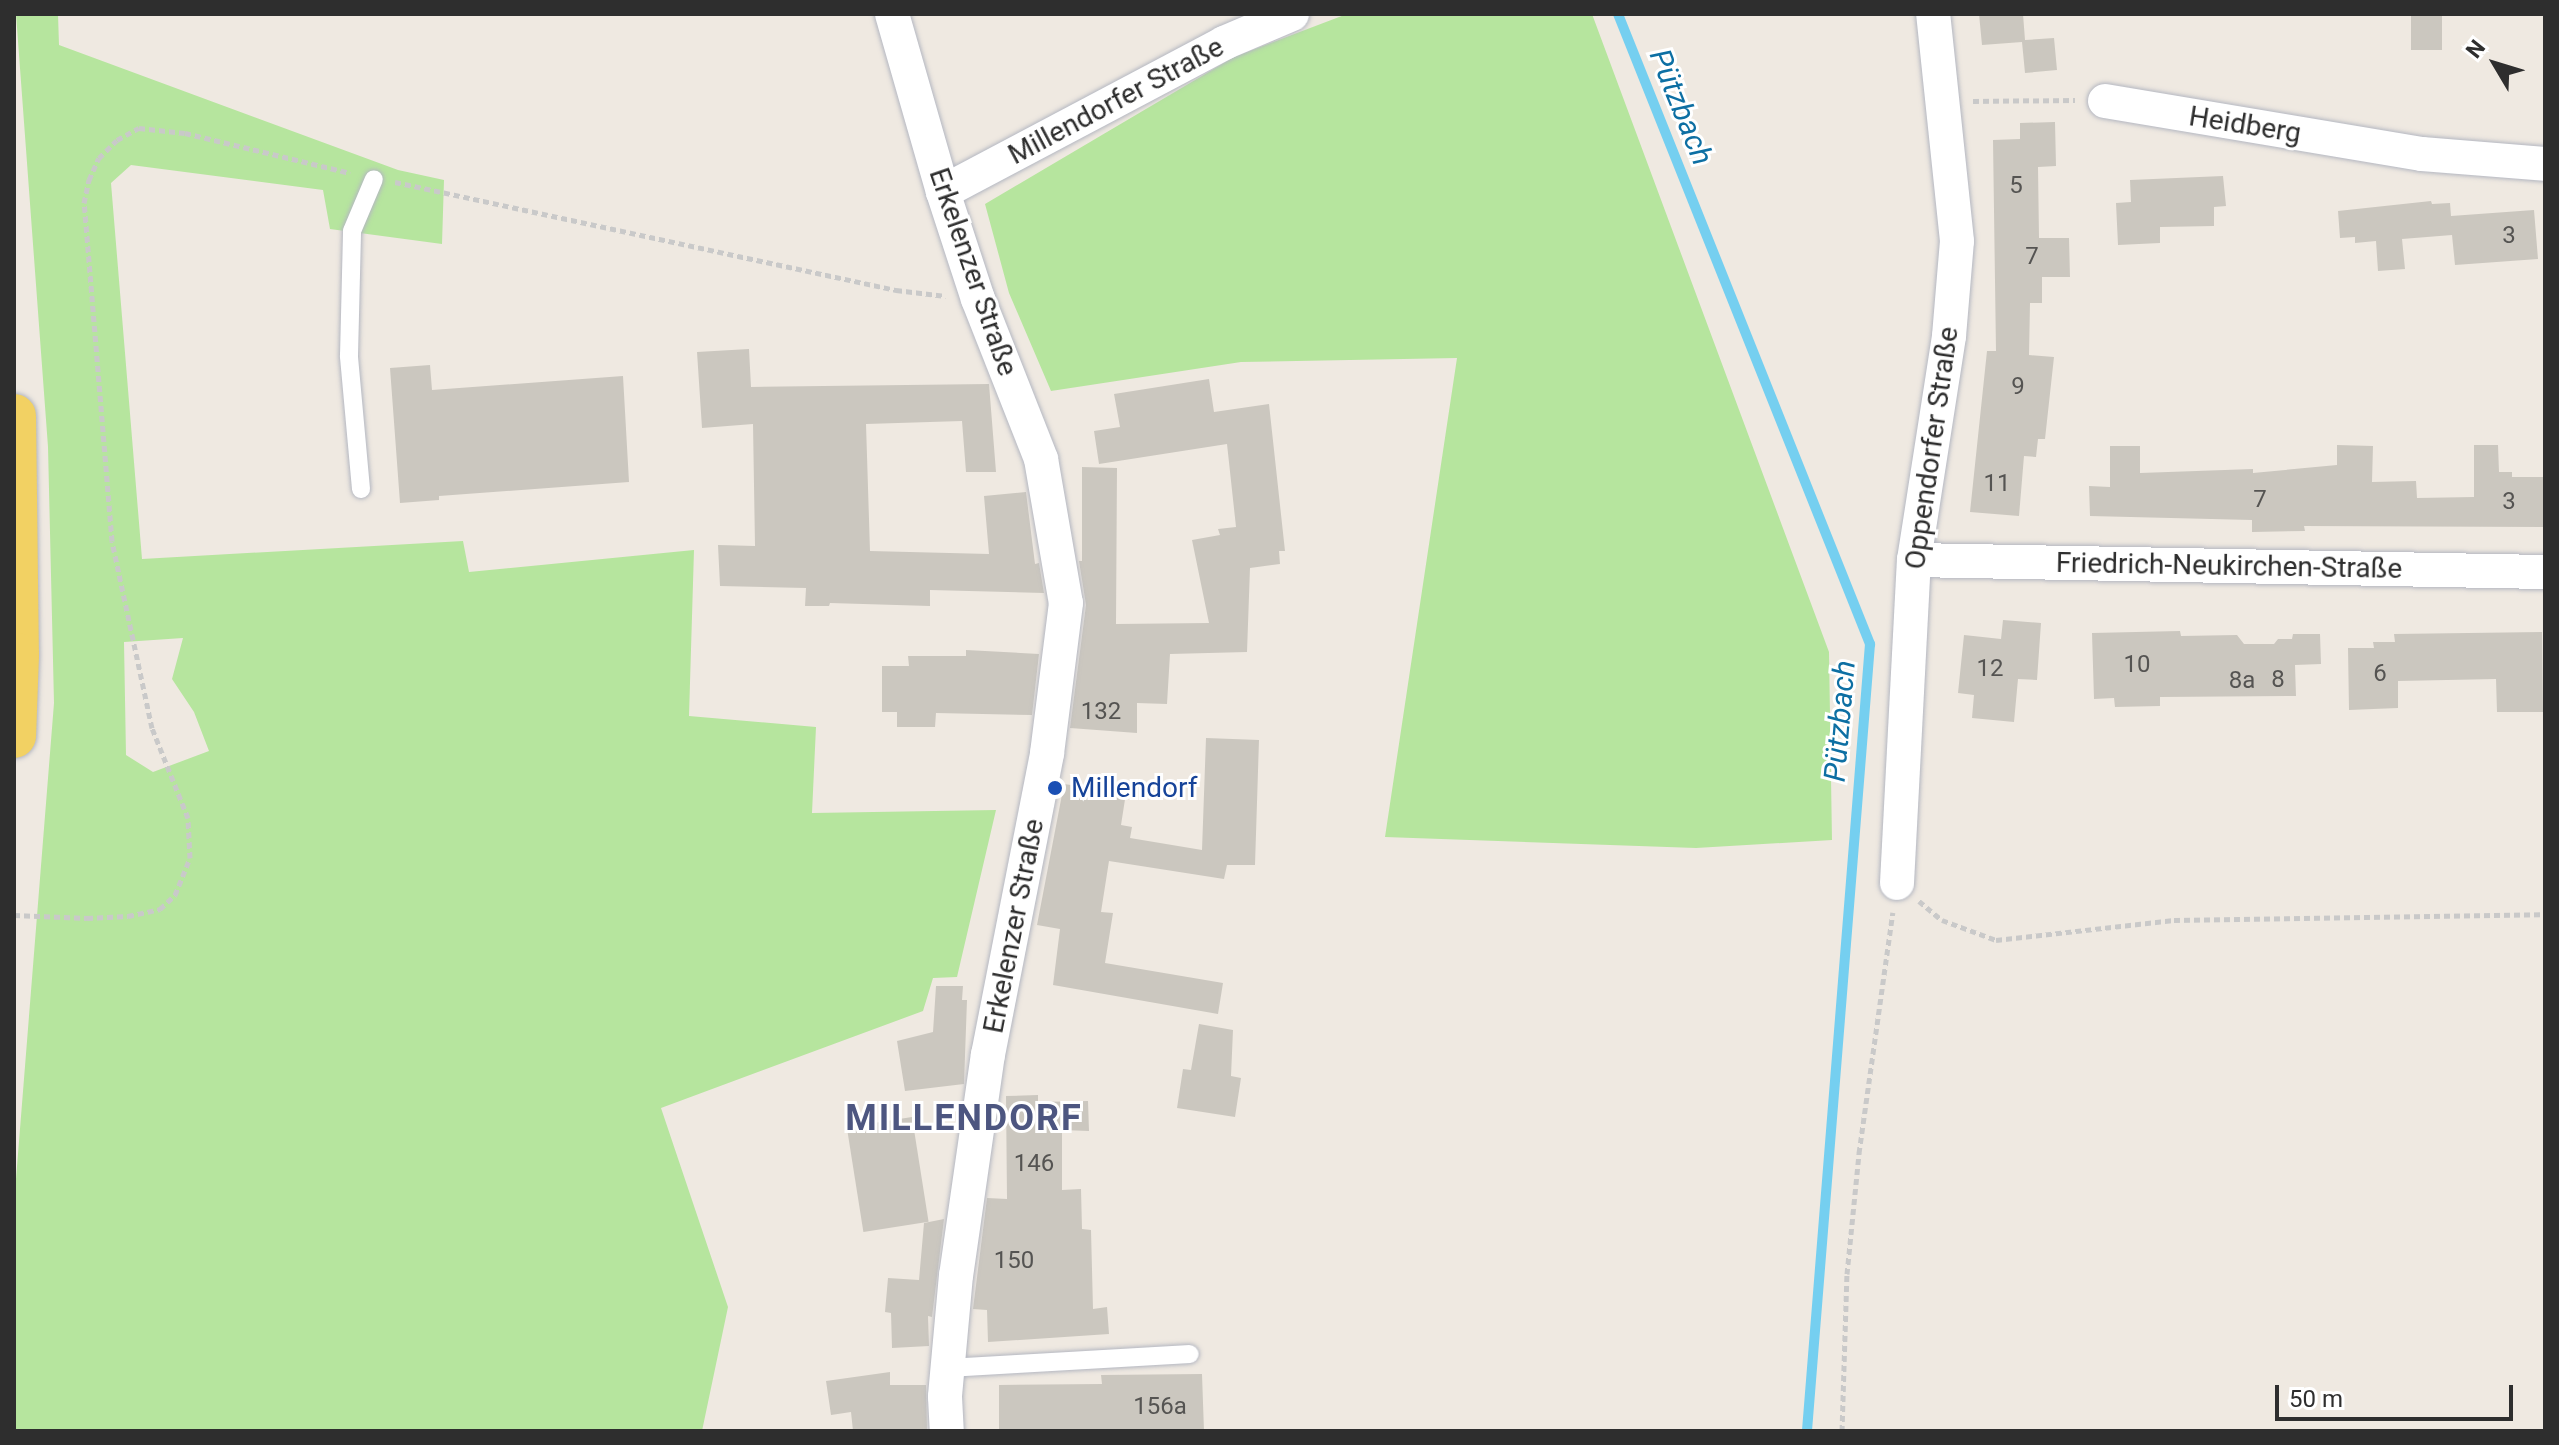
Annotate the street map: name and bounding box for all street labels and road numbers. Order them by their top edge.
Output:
street label: Millendorfer Straße [1003,30,1229,172]
street label: Heidberg [2187,100,2303,150]
street label: Erkelenzer Straße [922,164,1024,380]
street label: Oppendorfer Straße [1898,325,1966,571]
street label: Friedrich-Neukirchen-Straße [2056,546,2402,586]
street label: Erkelenzer Straße [977,816,1051,1036]

